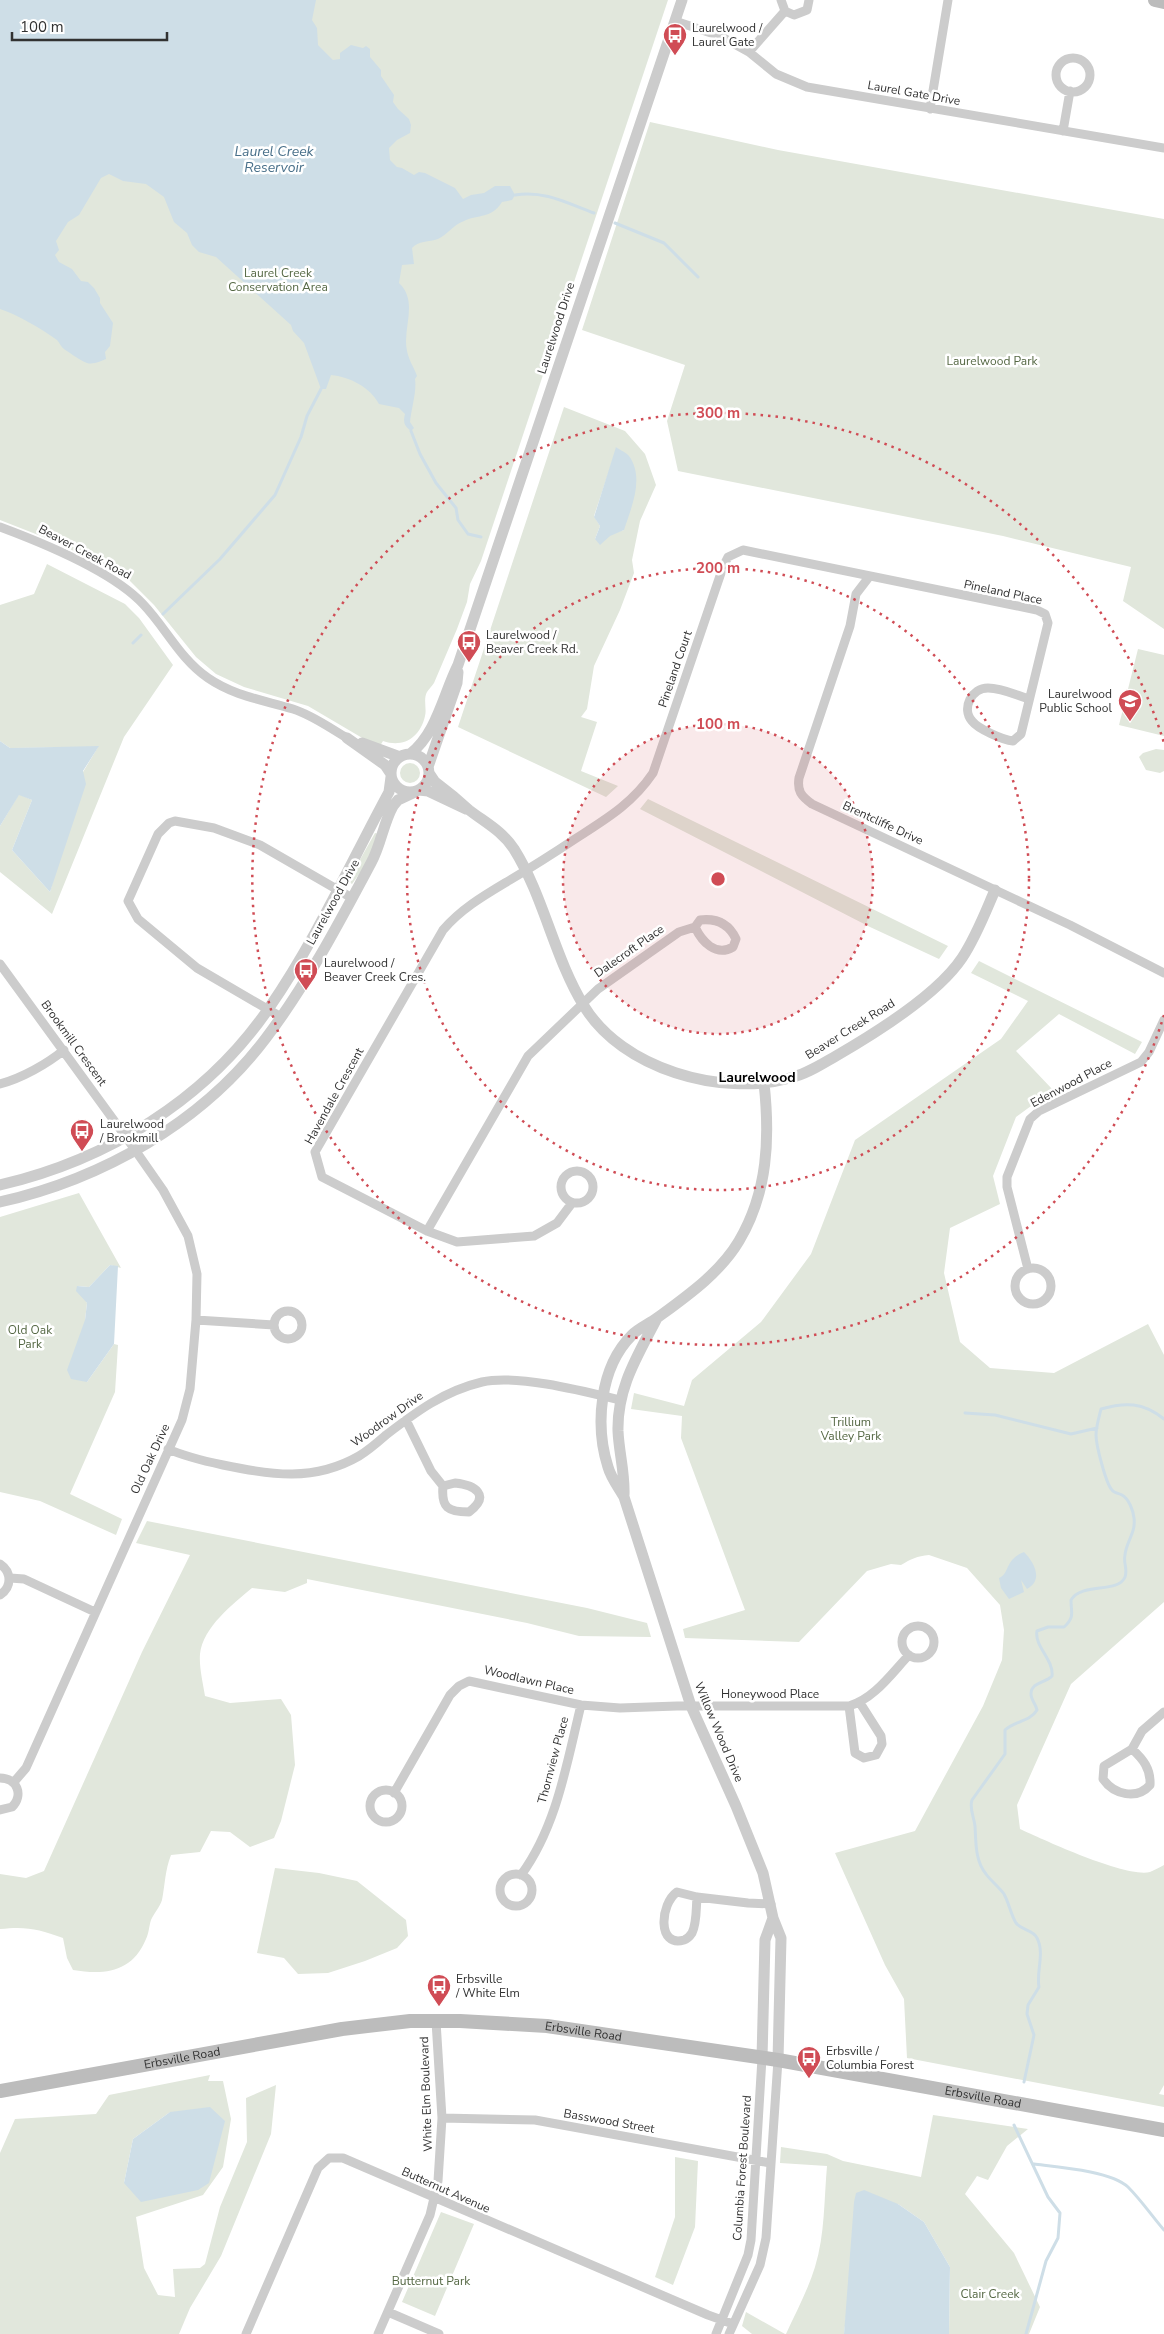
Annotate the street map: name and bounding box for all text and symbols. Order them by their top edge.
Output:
scale bar [12,10,168,42]
text: 100 m [20,17,64,37]
place label: Laurelwood / Laurel Gate [692,20,763,50]
bus stop icon: Laurelwood / Laurel Gate [662,22,688,56]
street label: Laurel Gate Drive [866,77,962,109]
water label: Laurel Creek Reservoir [234,142,315,177]
park label: Laurel Creek Conservation Area [228,265,328,295]
street label: Laurelwood Drive [534,280,578,376]
park label: Laurelwood Park [946,353,1039,369]
text: 300 m [696,403,740,423]
street label: Beaver Creek Road [36,521,134,583]
text: 200 m [696,558,740,578]
street label: Pineland Place [962,576,1044,608]
place label: Laurelwood / Beaver Creek Rd. [486,627,578,657]
street label: Pineland Court [654,628,696,710]
bus stop icon: Laurelwood / Beaver Creek Rd. [456,629,482,663]
place label: Laurelwood Public School [1039,686,1112,716]
school or university icon: Laurelwood Public School [1117,688,1143,722]
text: 100 m [696,714,740,734]
street label: Brentcliffe Drive [840,797,926,849]
street label: Laurelwood Drive [303,856,363,948]
centre of rings [709,870,727,888]
street label: Dalecroft Place [591,921,667,981]
place label: Laurelwood / Beaver Creek Cres. [324,955,426,985]
bus stop icon: Laurelwood / Beaver Creek Cres. [293,957,319,991]
street label: Beaver Creek Road [802,995,898,1063]
street label: Brookmill Crescent [37,997,111,1090]
street label: Havendale Crescent [301,1044,368,1147]
street label: Edenwood Place [1028,1055,1114,1111]
district label: Laurelwood [718,1068,796,1087]
place label: Laurelwood / Brookmill [99,1116,164,1146]
bus stop icon: Laurelwood / Brookmill [69,1118,95,1152]
park label: Old Oak Park [8,1322,53,1352]
street label: Woodrow Drive [348,1387,426,1451]
park label: Trillium Valley Park [820,1414,882,1444]
street label: Old Oak Drive [127,1421,173,1497]
street label: Woodlawn Place [482,1662,576,1698]
street label: Willow Wood Drive [691,1680,747,1784]
street label: Honeywood Place [721,1686,819,1702]
street label: Thornview Place [534,1715,572,1805]
place label: Erbsville / White Elm [455,1971,520,2001]
bus stop icon: Erbsville / White Elm [426,1973,452,2007]
street label: Erbsville Road [544,2018,623,2045]
street label: White Elm Boulevard [416,2036,436,2152]
street label: Erbsville Road [143,2043,222,2073]
place label: Erbsville / Columbia Forest [826,2043,914,2073]
bus stop icon: Erbsville / Columbia Forest [796,2045,822,2079]
street label: Erbsville Road [943,2082,1023,2112]
street label: Columbia Forest Boulevard [729,2095,755,2241]
street label: Basswood Street [562,2105,657,2137]
street label: Butternut Avenue [399,2163,493,2217]
park label: Butternut Park [392,2273,471,2289]
park label: Clair Creek [960,2286,1021,2302]

